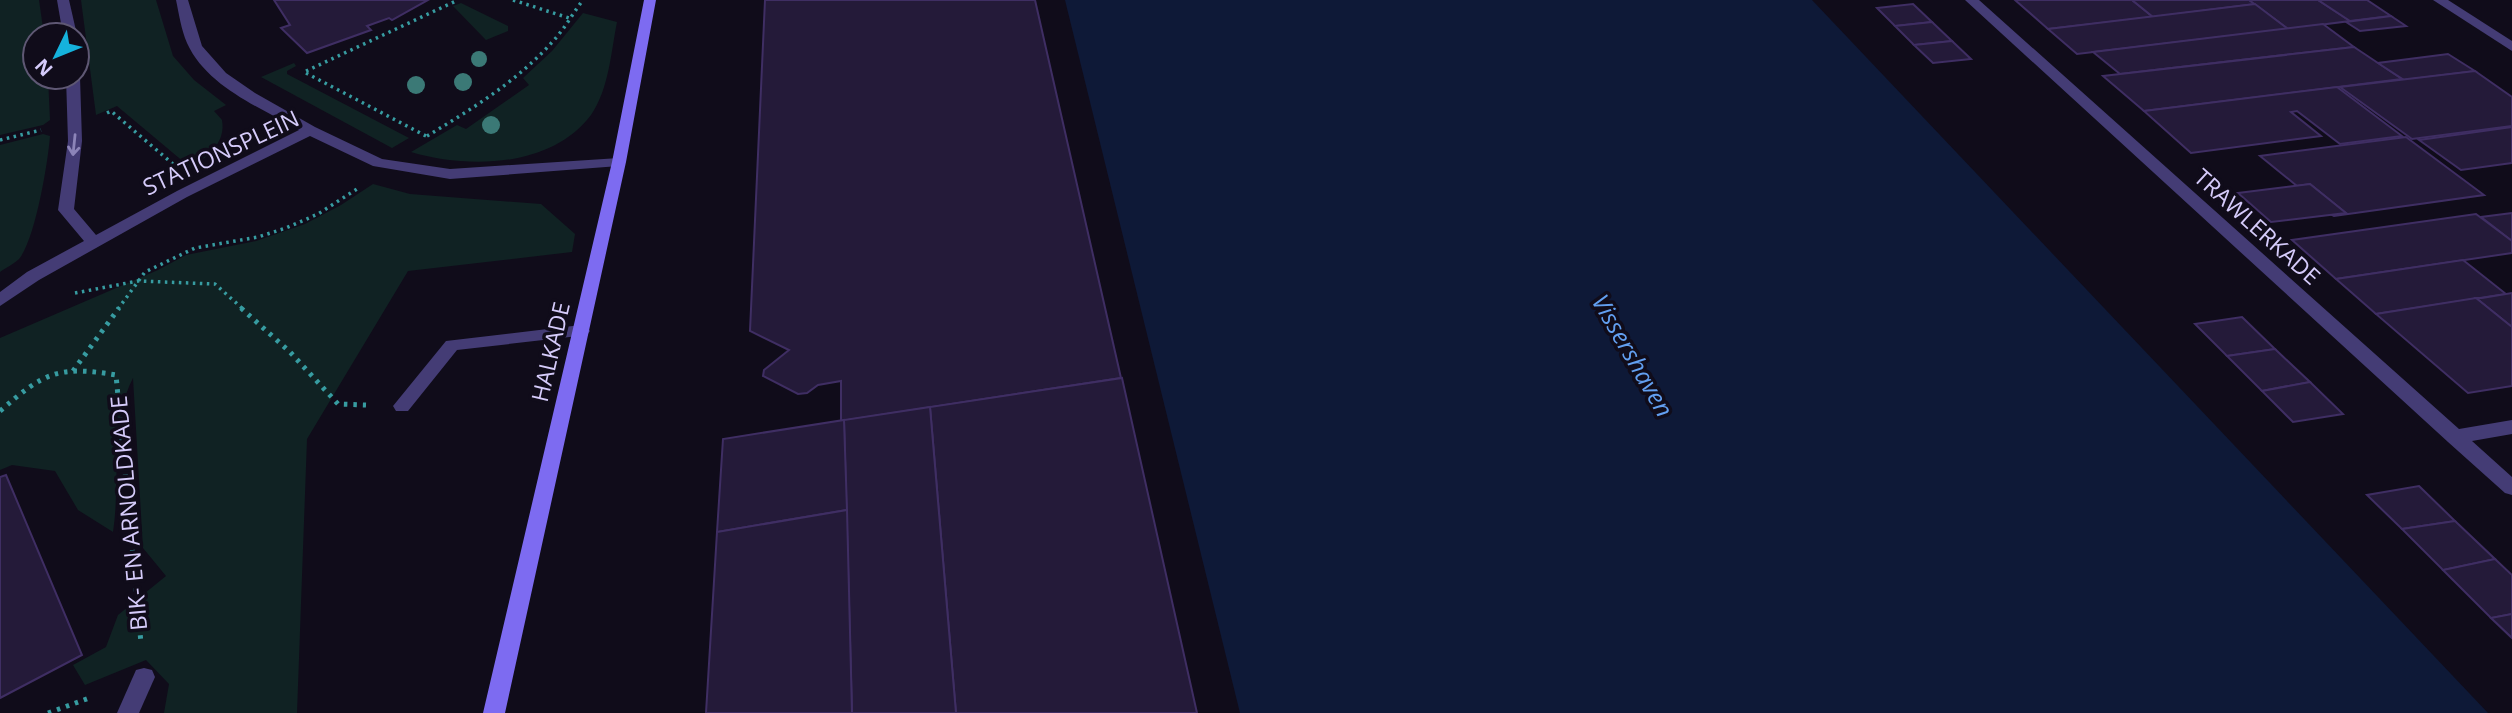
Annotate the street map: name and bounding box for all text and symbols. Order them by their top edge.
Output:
north arrow [21,21,91,91]
text: N [29,53,58,82]
street label: STATIONSPLEIN [137,102,304,202]
one-way arrow [67,133,80,156]
street label: TRAWLERKADE [2188,161,2328,292]
water label: Vissershaven [1585,288,1682,422]
street label: HALKADE [523,299,577,405]
street label: BIK- EN ARNOLDKADE [102,394,154,632]

